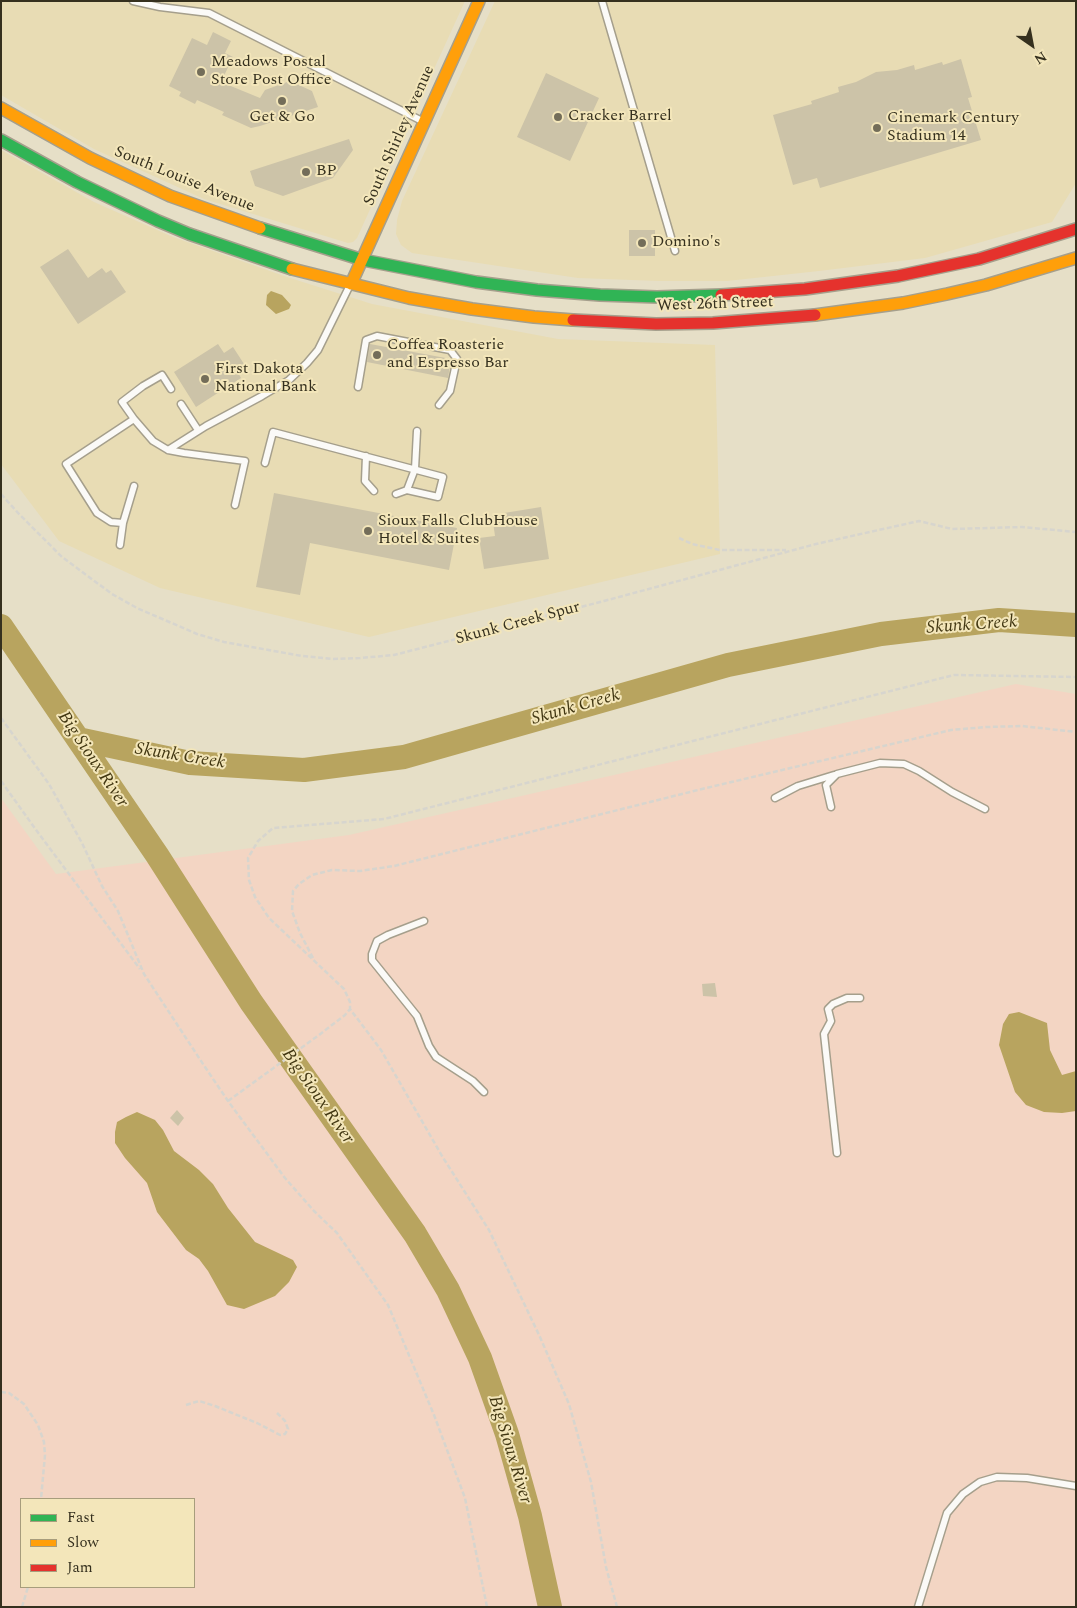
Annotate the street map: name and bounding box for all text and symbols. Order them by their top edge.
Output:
north arrow [1007,20,1057,70]
text: N [1030,46,1051,70]
place label: Meadows Postal Store Post Office [211,53,331,91]
street label: South Shirley Avenue [360,63,440,209]
marker: Meadows Postal Store Post Office [195,66,207,78]
marker: Get & Go [276,95,288,107]
place label: Cracker Barrel [568,107,672,127]
place label: Get & Go [249,108,315,128]
place label: Cinemark Century Stadium 14 [887,109,1019,147]
marker: Cracker Barrel [552,111,564,123]
marker: Cinemark Century Stadium 14 [871,122,883,134]
street label: South Louise Avenue [111,143,257,217]
place label: BP [316,162,337,182]
marker: BP [300,166,312,178]
place label: Domino's [652,233,721,253]
marker: Domino's [636,237,648,249]
street label: West 26th Street [656,293,774,317]
place label: Coffea Roasterie and Espresso Bar [387,336,509,374]
marker: Coffea Roasterie and Espresso Bar [371,349,383,361]
place label: First Dakota National Bank [215,360,317,398]
marker: First Dakota National Bank [199,373,211,385]
place label: Sioux Falls ClubHouse Hotel & Suites [378,512,538,550]
marker: Sioux Falls ClubHouse Hotel & Suites [362,525,374,537]
street label: Skunk Creek Spur [454,598,582,650]
water label: Skunk Creek [926,612,1018,640]
water label: Skunk Creek [529,685,623,731]
water label: Big Sioux River [52,708,132,812]
water label: Skunk Creek [133,739,227,775]
water label: Big Sioux River [276,1045,358,1149]
water label: Big Sioux River [482,1394,536,1506]
legend [20,1498,195,1588]
text: Fast [67,1506,95,1529]
text: Slow [67,1531,99,1554]
text: Jam [67,1556,93,1579]

